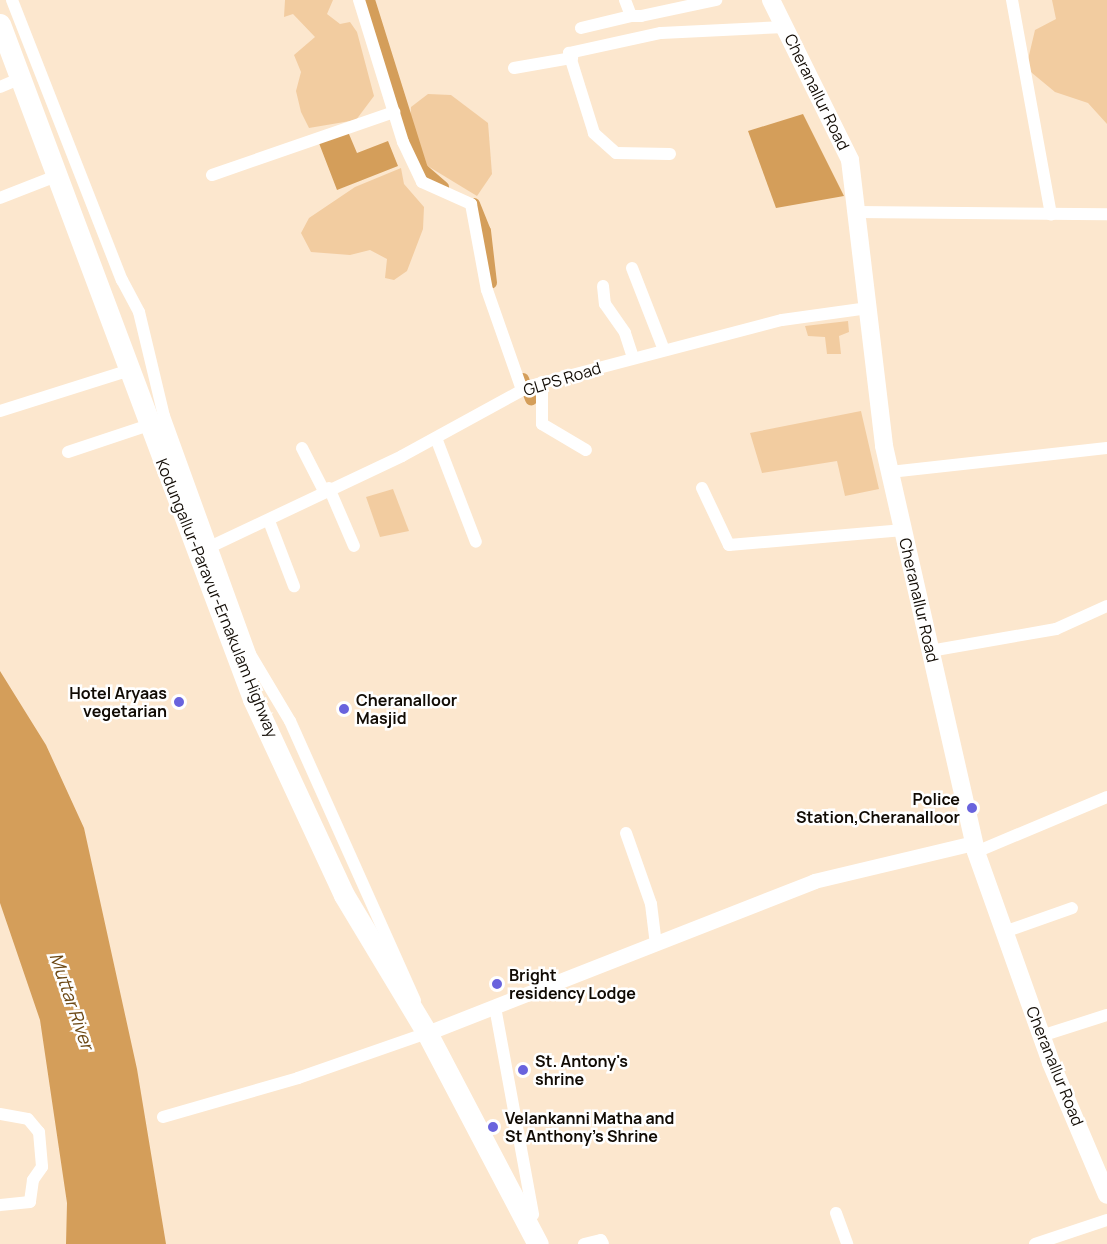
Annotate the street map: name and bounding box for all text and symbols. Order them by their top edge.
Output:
street label: Cheranallur Road [781,31,853,153]
street label: GLPS Road [521,358,603,400]
street label: Kodungallur-Paravur-Ernakulam Highway [152,456,282,740]
street label: Cheranallur Road [895,536,943,664]
place label: Hotel Aryaas vegetarian [69,683,167,721]
place label: Cheranalloor Masjid [356,690,457,728]
marker: Hotel Aryaas vegetarian [172,695,186,709]
marker: Cheranalloor Masjid [337,702,351,716]
place label: Police Station,Cheranalloor [796,789,960,827]
marker: Police Station,Cheranalloor [965,801,979,815]
water label: Muttar River [45,950,99,1052]
place label: Bright residency Lodge [509,965,636,1003]
marker: Bright residency Lodge [490,977,504,991]
street label: Cheranallur Road [1022,1004,1088,1128]
place label: St. Antony's shrine [535,1051,628,1089]
marker: St. Antony's shrine [516,1063,530,1077]
place label: Velankanni Matha and St Anthony's Shrine [505,1108,674,1146]
marker: Velankanni Matha and St Anthony's Shrine [486,1120,500,1134]

